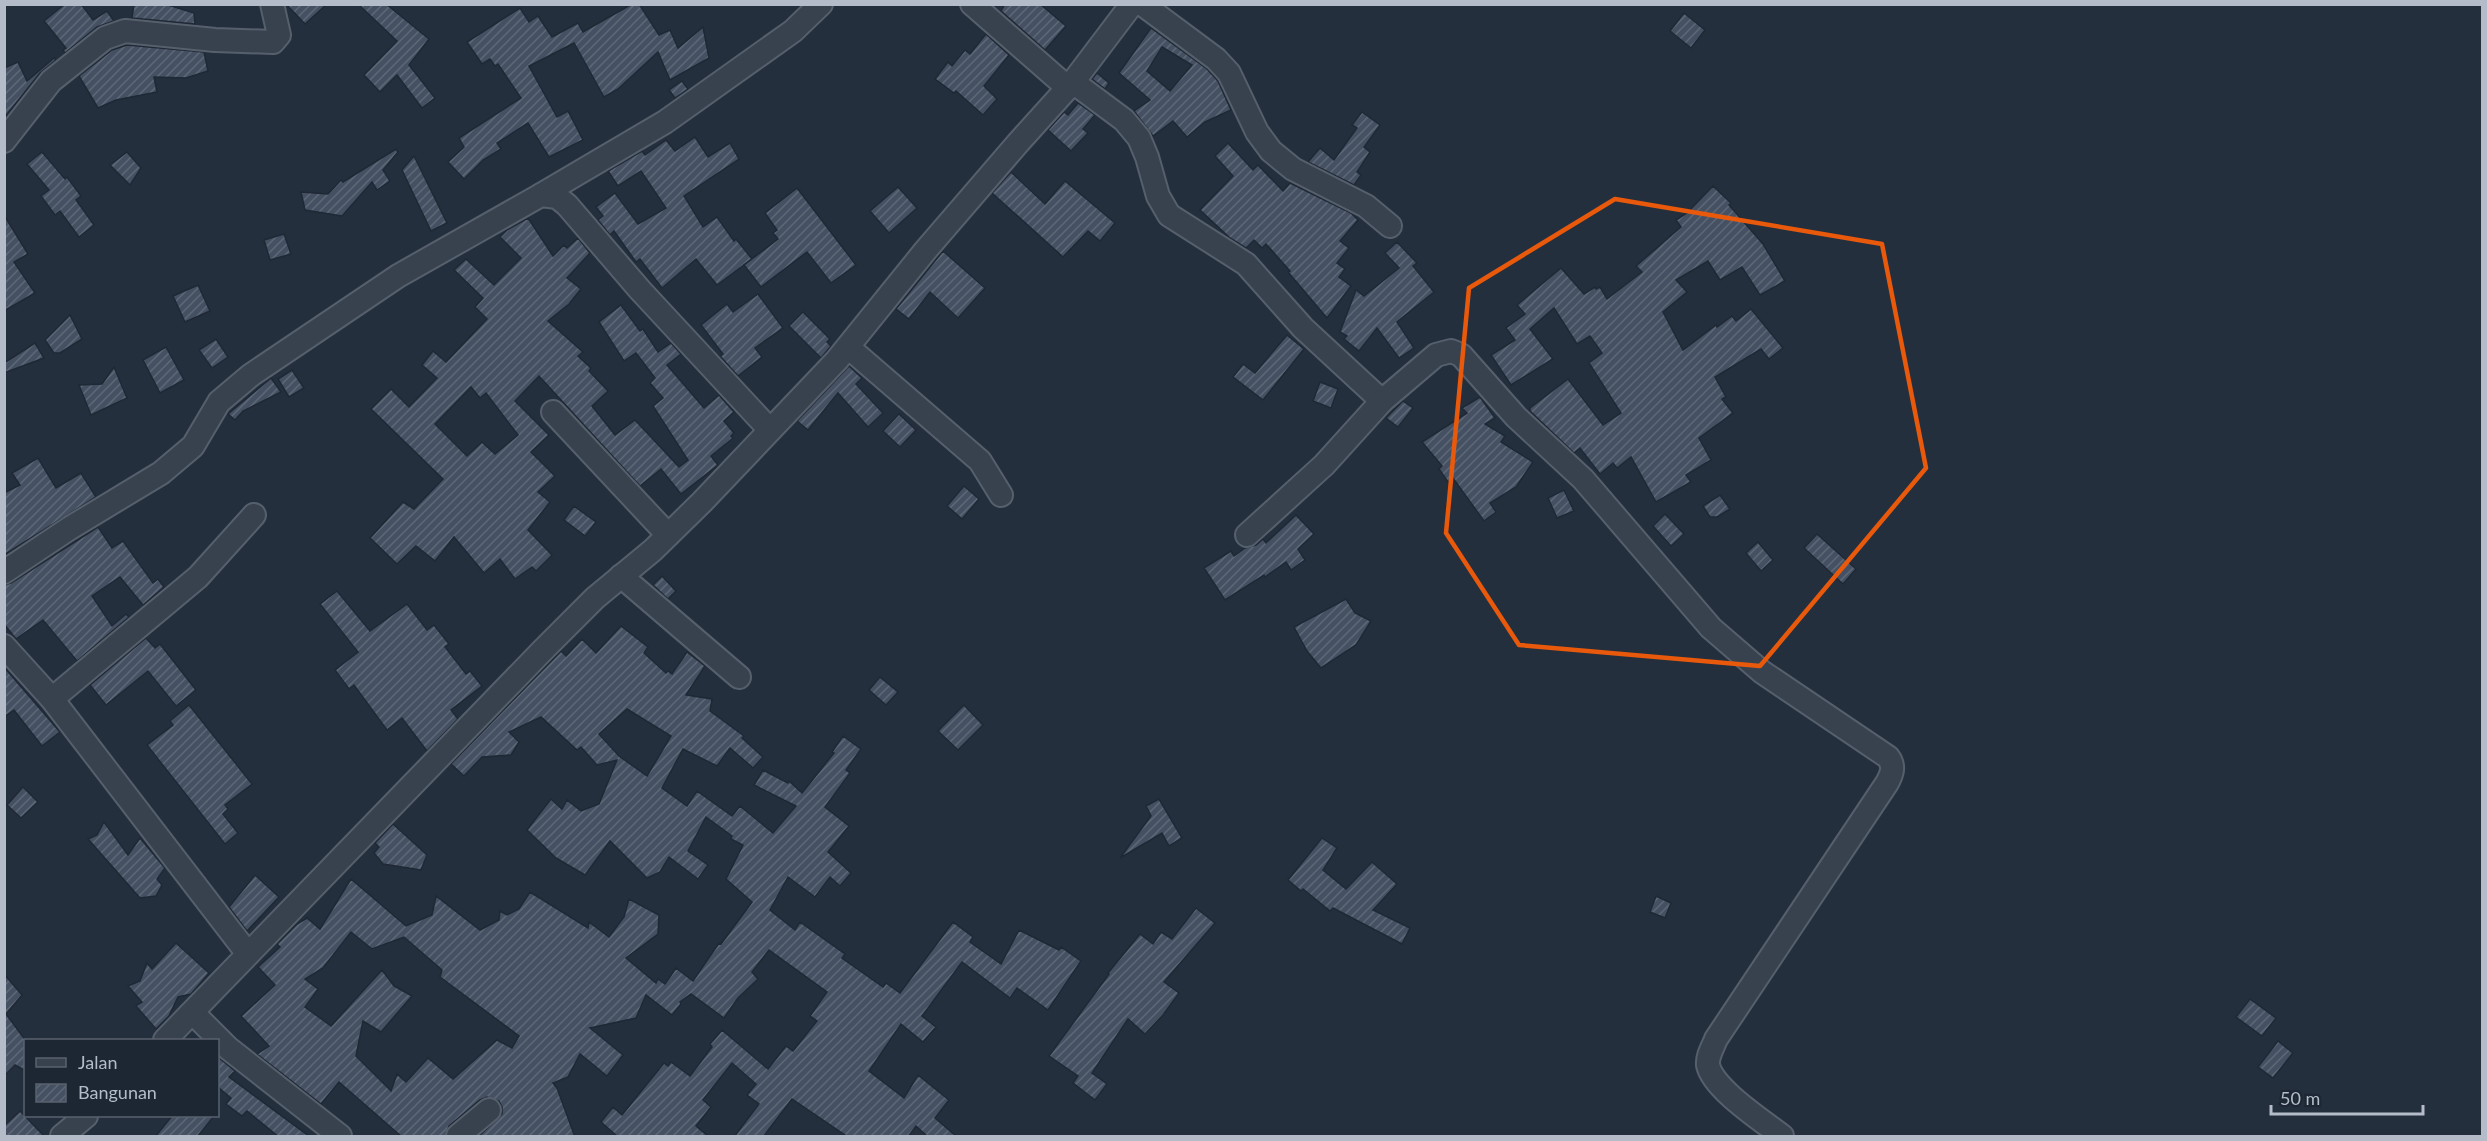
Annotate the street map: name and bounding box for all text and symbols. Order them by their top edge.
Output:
legend [24,1039,219,1117]
text: Jalan [78,1051,117,1073]
scale bar [2271,1078,2422,1116]
text: Bangunan [78,1081,157,1103]
text: 50 m [2280,1087,2320,1109]

